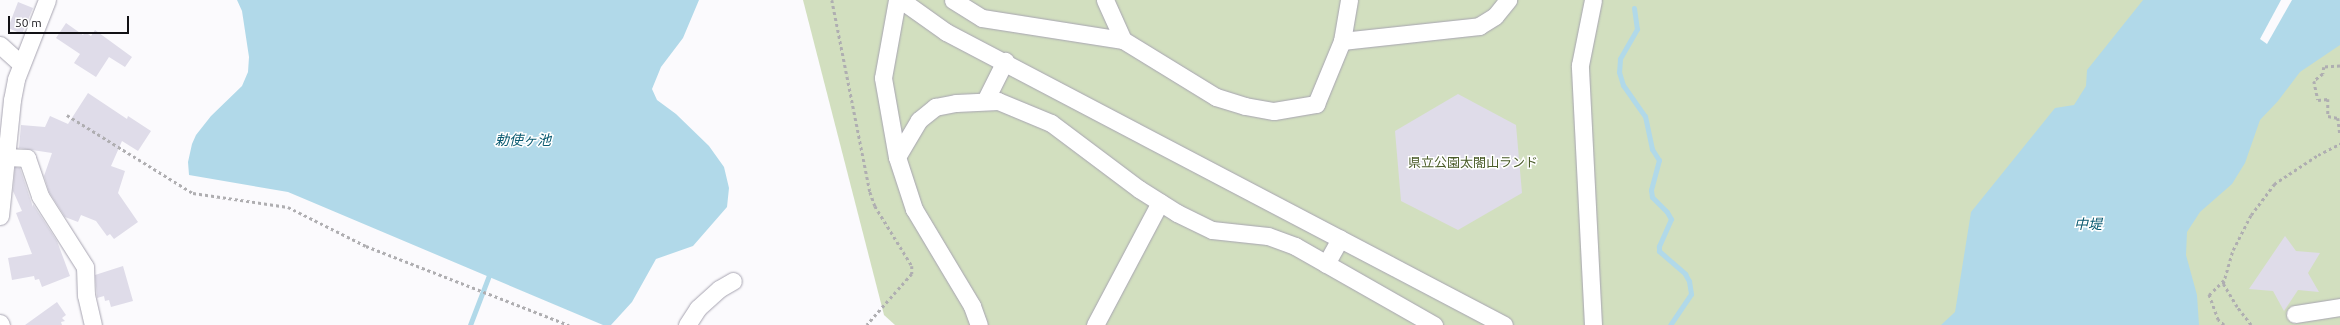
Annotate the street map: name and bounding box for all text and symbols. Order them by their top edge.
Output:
scale bar [10,8,131,34]
text: 50 m [15,16,42,29]
water label: 勅使ヶ池 [495,132,551,148]
park label: 県立公園太閤山ランド [1408,154,1538,170]
water label: 中堤 [2074,216,2102,232]

